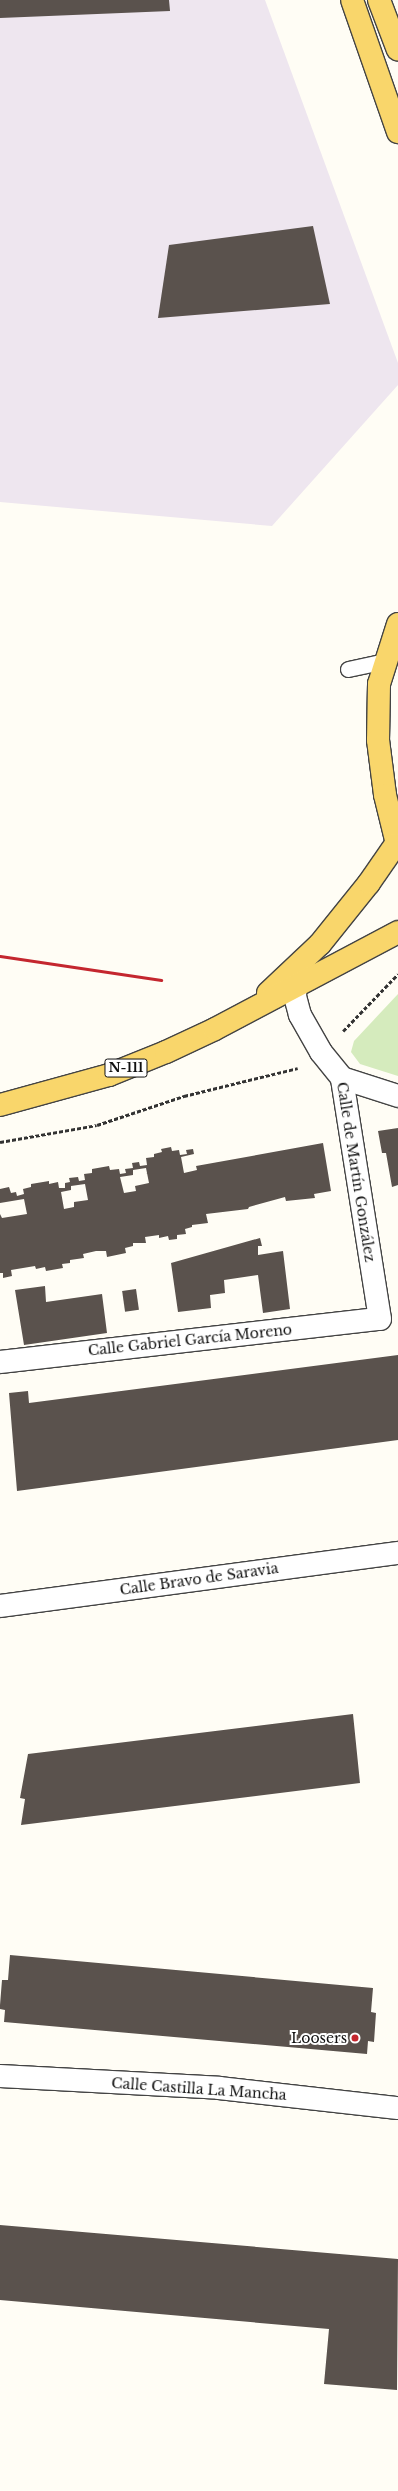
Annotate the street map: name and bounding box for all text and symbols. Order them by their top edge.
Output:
road number: N-111 [104,1057,148,1079]
street label: Calle de Martín González [333,1081,379,1263]
street label: Calle Gabriel García Moreno [87,1321,293,1359]
street label: Calle Bravo de Saravia [119,1560,279,1598]
place label: Loosers [291,2030,347,2046]
marker: Loosers [350,2033,360,2043]
street label: Calle Castilla La Mancha [111,2074,287,2104]

